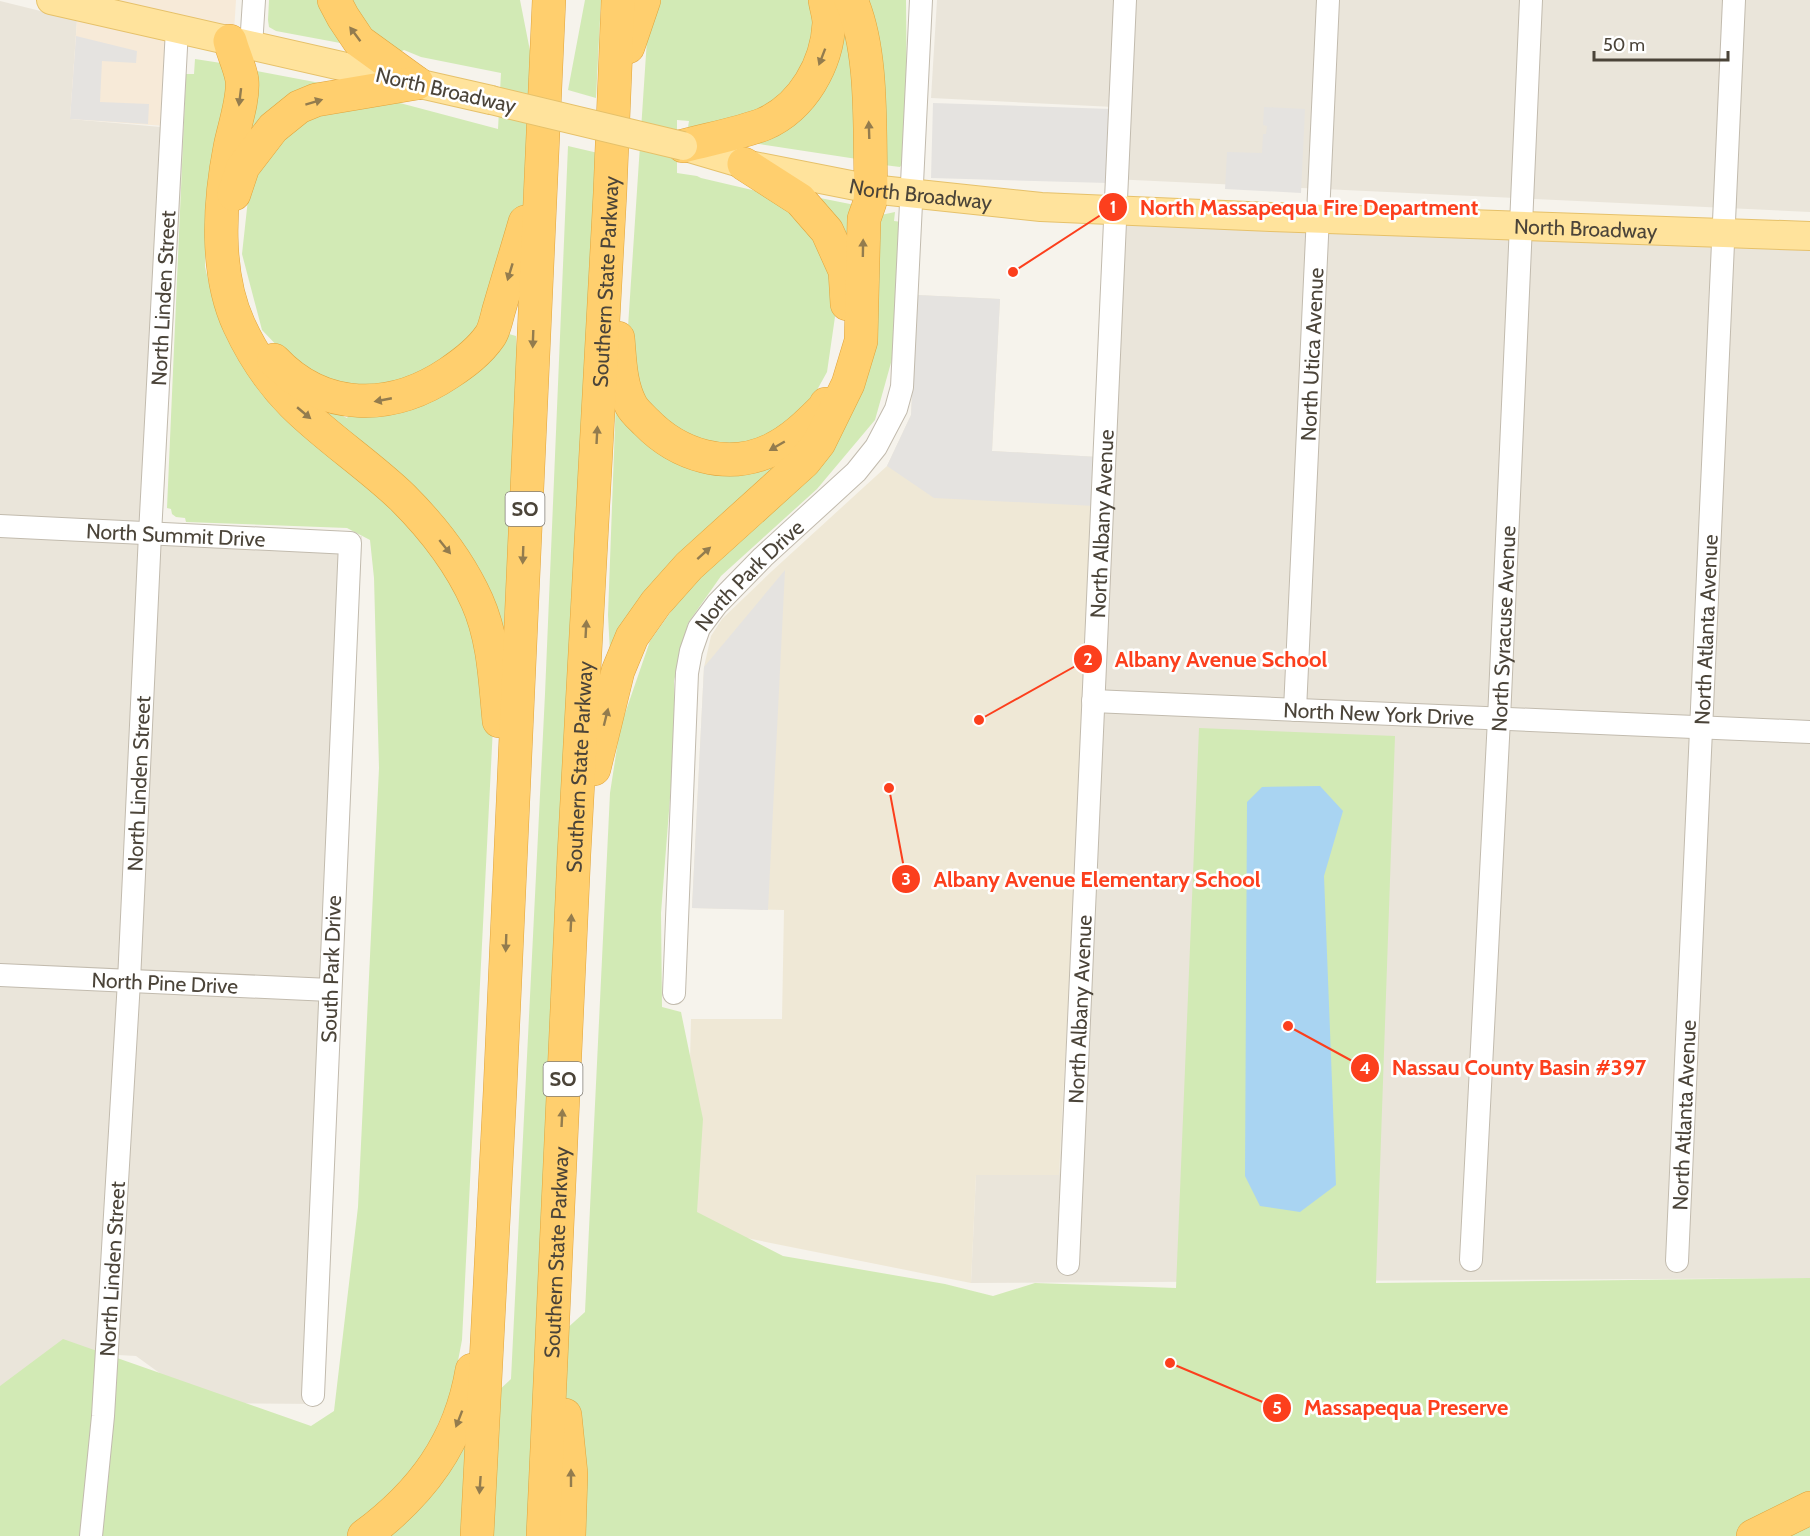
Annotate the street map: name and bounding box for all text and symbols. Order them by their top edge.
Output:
scale bar [1594,24,1728,62]
one-way arrow [349,27,361,43]
text: 50 m [1603,34,1645,56]
one-way arrow [816,48,826,66]
street label: North Broadway [373,62,519,118]
one-way arrow [235,88,244,107]
one-way arrow [305,97,323,106]
one-way arrow [864,121,874,140]
street label: North Broadway [847,173,994,214]
street label: Southern State Parkway [587,175,623,388]
callout: North Massapequa Fire Department [1098,187,1490,227]
text: North Massapequa Fire Department [1140,194,1479,221]
text: 1 [1110,196,1116,218]
street label: North Linden Street [145,210,180,387]
street label: North Broadway [1513,213,1658,243]
one-way arrow [859,238,868,257]
one-way arrow [505,263,514,281]
street label: North Utica Avenue [1295,267,1328,442]
one-way arrow [528,330,537,349]
one-way arrow [373,396,392,405]
one-way arrow [296,407,312,420]
one-way arrow [592,425,601,444]
street label: North Albany Avenue [1085,429,1118,619]
one-way arrow [768,441,785,451]
road number: SO [506,492,544,526]
street label: North Park Drive [689,514,809,635]
street label: North Summit Drive [86,518,266,551]
street label: North Syracuse Avenue [1486,525,1520,733]
street label: North Atlanta Avenue [1689,534,1722,725]
one-way arrow [438,539,451,554]
one-way arrow [519,546,528,565]
one-way arrow [696,547,711,560]
one-way arrow [582,620,591,639]
callout: Albany Avenue School [1073,639,1340,679]
text: Albany Avenue School [1115,646,1328,673]
text: 2 [1083,648,1093,670]
street label: Southern State Parkway [561,660,597,873]
street label: North Linden Street [122,695,155,872]
street label: North New York Drive [1283,697,1475,730]
one-way arrow [602,707,612,726]
callout: Albany Avenue Elementary School [891,859,1272,899]
text: Albany Avenue Elementary School [933,866,1261,893]
text: 3 [901,868,911,890]
street label: South Park Drive [316,895,346,1043]
one-way arrow [566,913,575,932]
street label: North Albany Avenue [1063,914,1096,1104]
one-way arrow [502,933,511,952]
street label: North Pine Drive [91,967,239,998]
street label: North Atlanta Avenue [1667,1019,1700,1211]
callout: Nassau County Basin #397 [1350,1048,1658,1088]
text: Nassau County Basin #397 [1392,1054,1647,1081]
text: 4 [1359,1057,1371,1079]
road number: SO [544,1062,582,1096]
one-way arrow [557,1108,566,1127]
street label: Southern State Parkway [539,1145,573,1359]
street label: North Linden Street [94,1180,130,1357]
callout: Massapequa Preserve [1262,1388,1520,1428]
text: Massapequa Preserve [1304,1394,1508,1421]
text: 5 [1272,1397,1282,1419]
one-way arrow [454,1410,463,1428]
one-way arrow [566,1468,575,1487]
one-way arrow [476,1475,485,1494]

